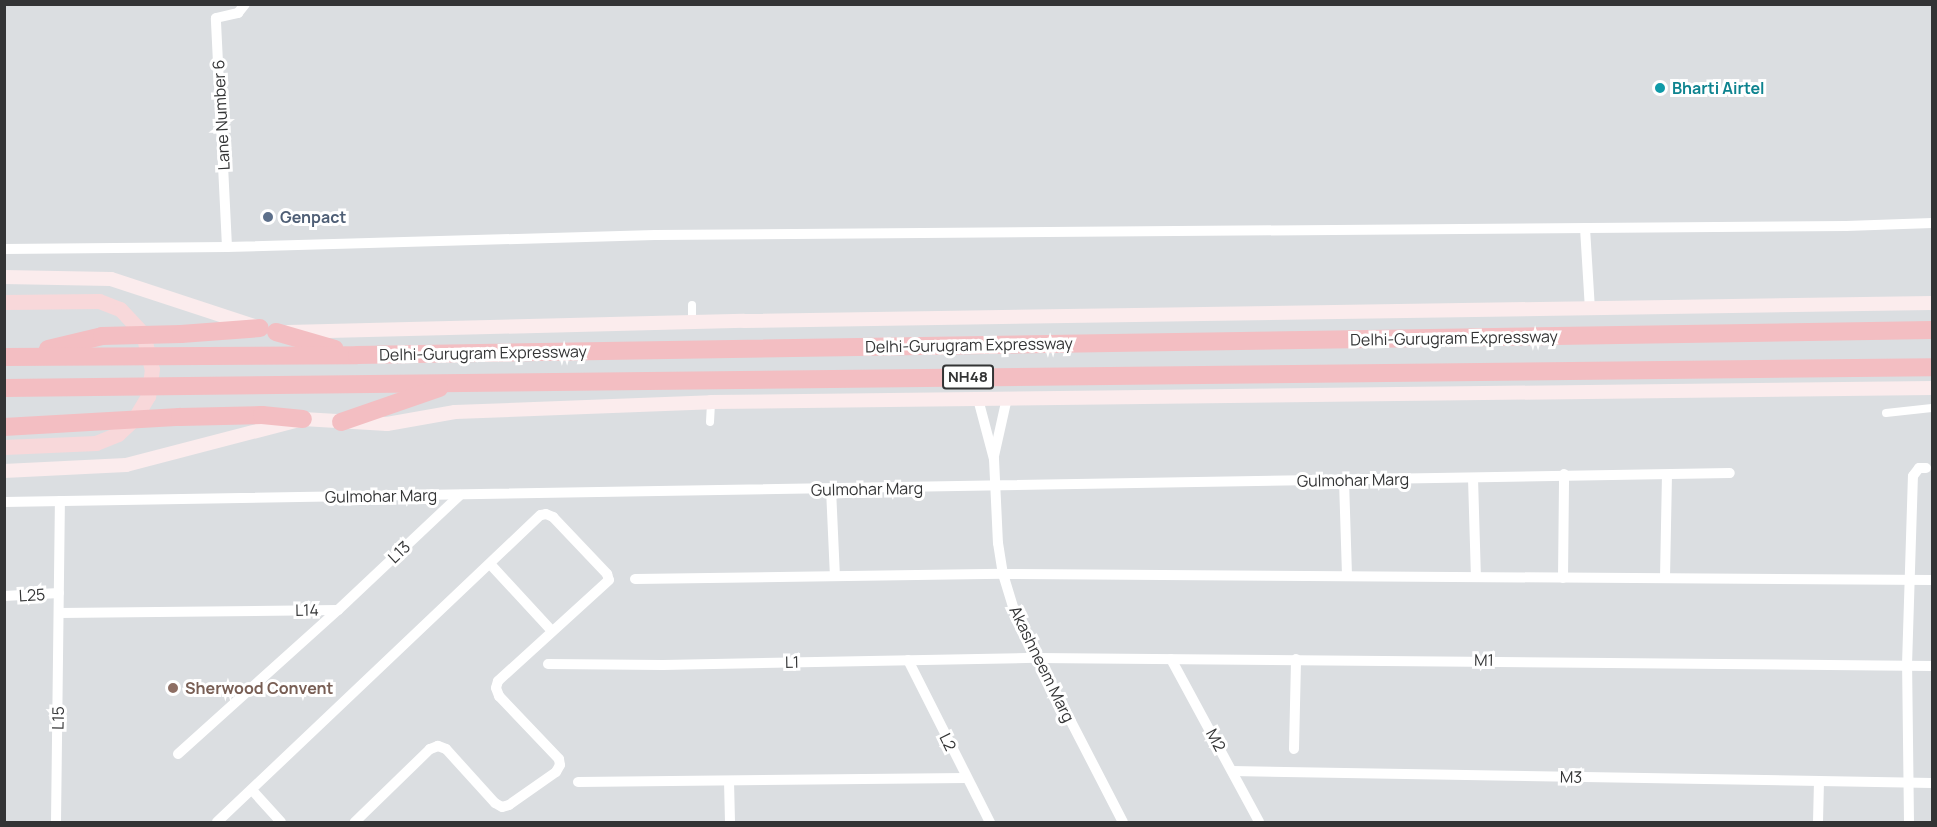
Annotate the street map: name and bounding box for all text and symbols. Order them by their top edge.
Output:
street label: Lane Number 6 [209,59,233,171]
place label: Bharti Airtel [1672,78,1765,98]
marker: Bharti Airtel [1653,81,1667,95]
place label: Genpact [280,207,346,227]
marker: Genpact [261,210,275,224]
street label: Delhi-Gurugram Expressway [1350,327,1558,349]
street label: Delhi-Gurugram Expressway [865,334,1073,356]
street label: Delhi-Gurugram Expressway [379,342,587,364]
road number: NH48 [941,365,995,389]
street label: Gulmohar Marg [1297,469,1409,491]
street label: Gulmohar Marg [811,478,923,500]
street label: Gulmohar Marg [325,485,437,507]
street label: L13 [384,537,414,567]
street label: L25 [18,585,46,605]
street label: L14 [295,600,319,620]
street label: Akashneem Marg [1006,603,1078,725]
street label: M1 [1474,650,1494,670]
street label: L1 [785,652,799,672]
place label: Sherwood Convent [185,678,333,698]
marker: Sherwood Convent [166,681,180,695]
street label: L15 [48,706,68,730]
street label: M2 [1202,726,1230,754]
street label: L2 [936,730,960,754]
street label: M3 [1560,767,1582,787]

